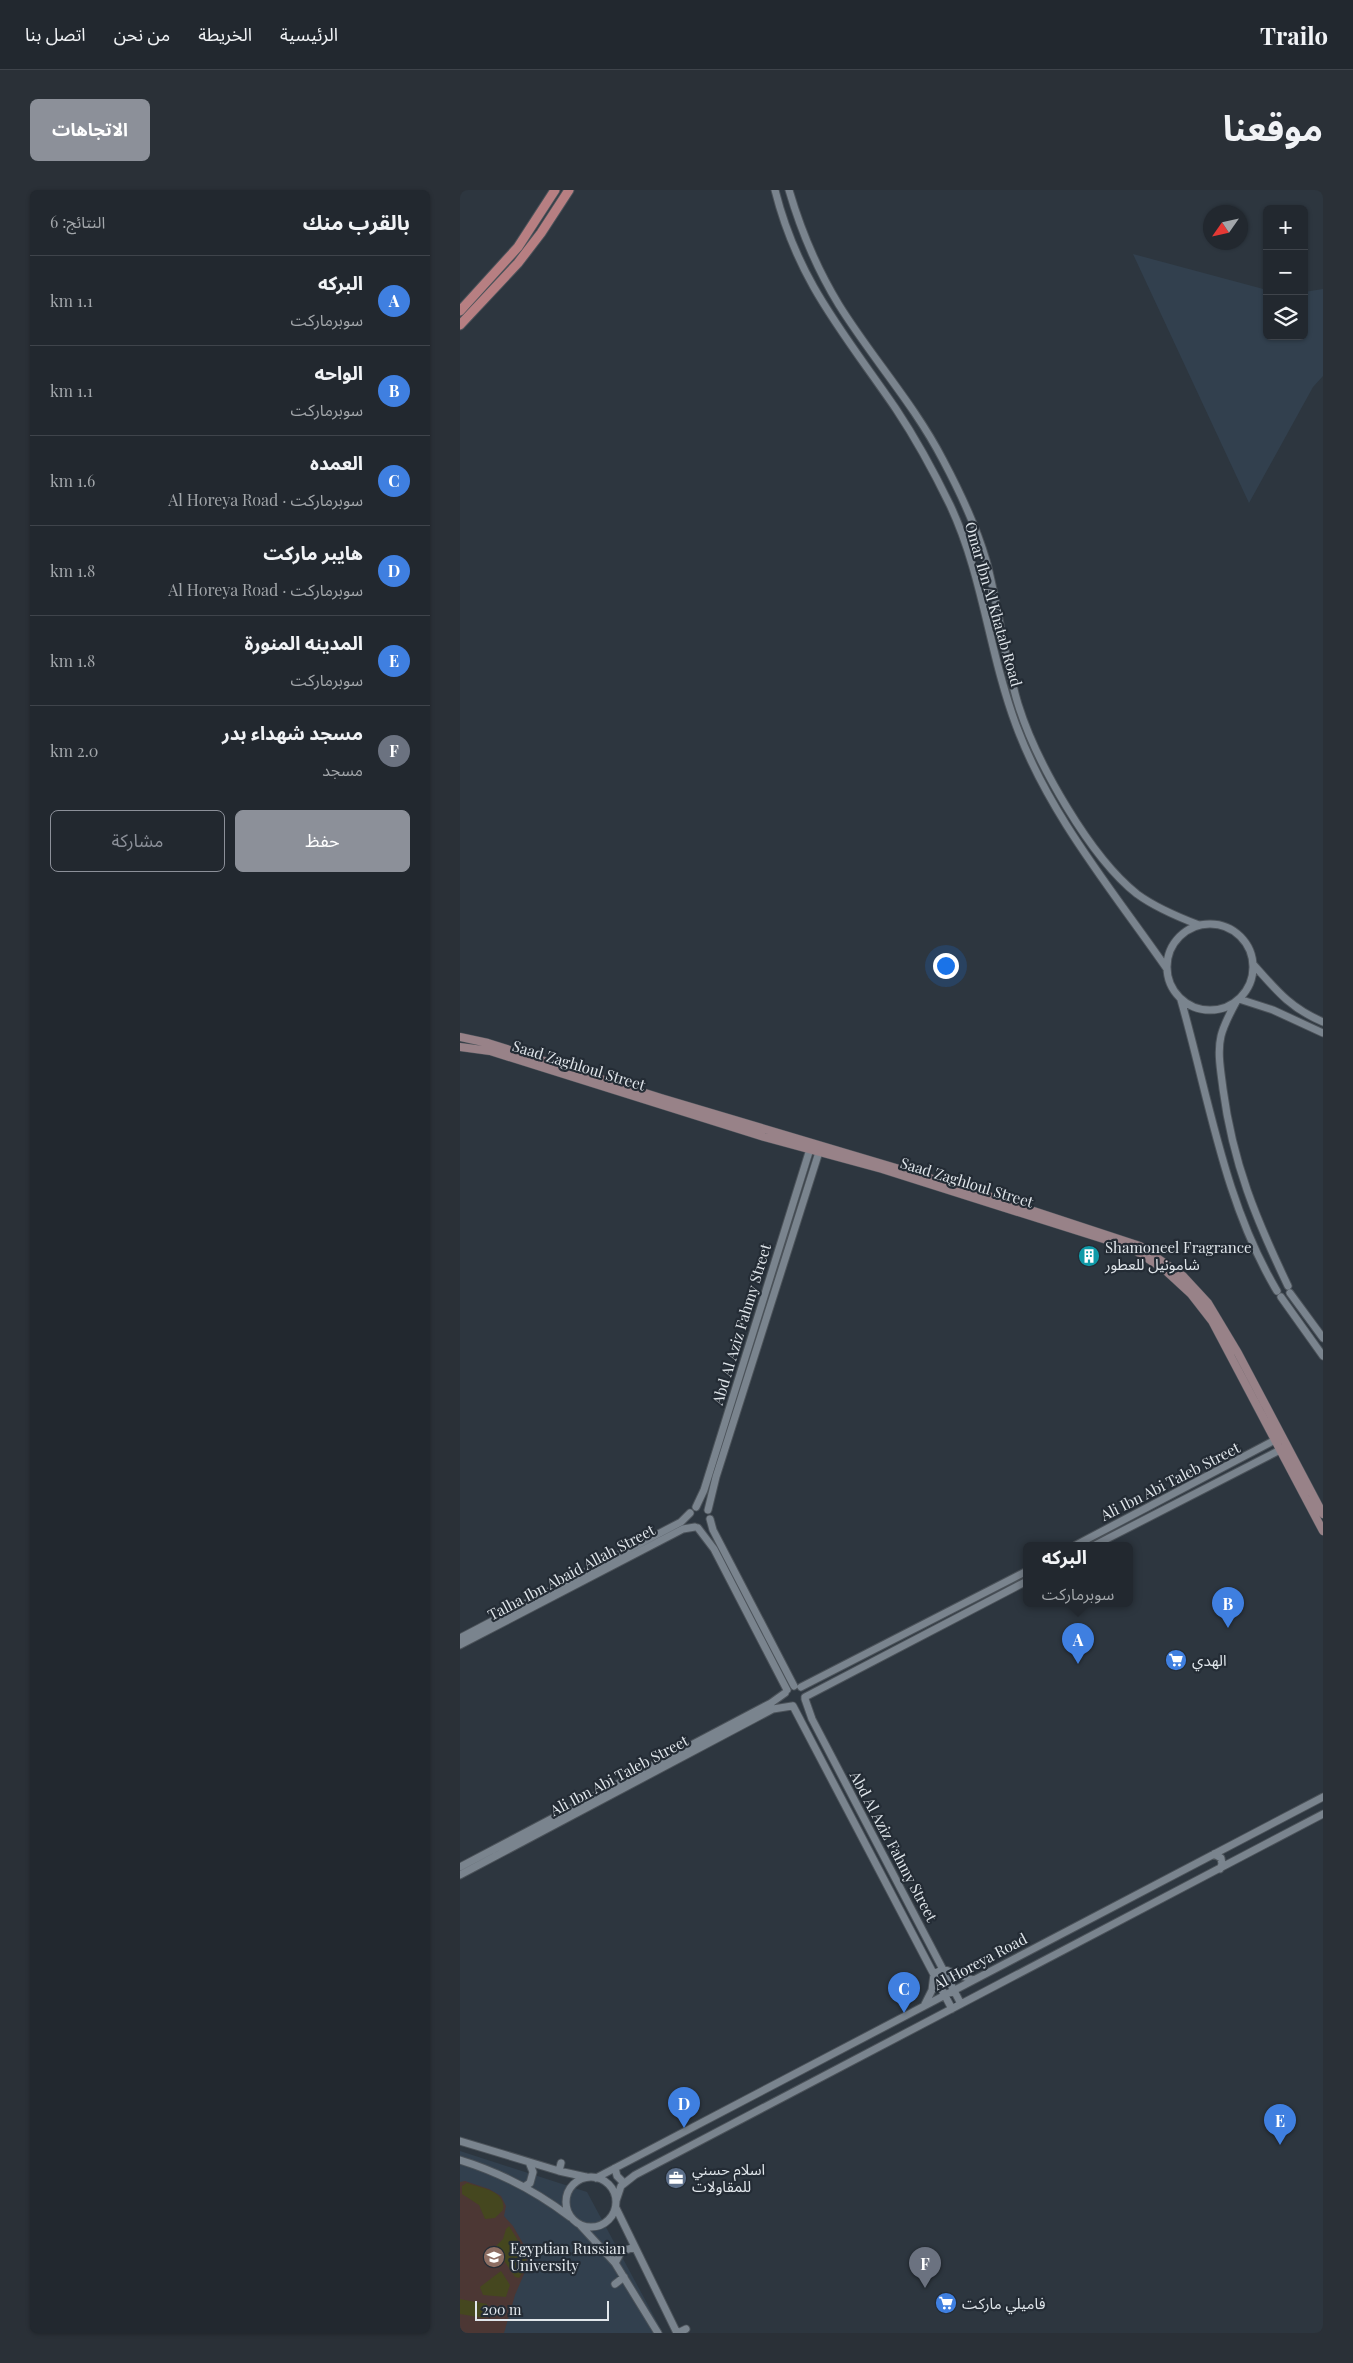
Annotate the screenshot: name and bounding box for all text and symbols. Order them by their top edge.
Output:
text: Trailo [1260,19,1328,51]
text: اتصل بنا [25,22,86,46]
text: من نحن [114,22,170,46]
text: الخريطة [198,22,252,46]
text: الرئيسية [280,22,338,46]
button: الاتجاهات [30,99,150,161]
text: موقعنا [1223,103,1323,150]
north arrow [1203,205,1248,250]
map controls [1263,205,1308,340]
button: + [1263,205,1308,250]
text: بالقرب منك [303,207,410,235]
text: النتائج: 6 [50,211,105,232]
button: − [1263,250,1308,295]
text: البركه [318,269,363,295]
text: 1.1 km [50,290,93,311]
text: A [389,290,399,311]
button: layers [1263,295,1308,340]
text: سوبرماركت [291,309,363,330]
text: الواحه [315,359,363,385]
text: 1.1 km [50,380,93,401]
text: B [389,380,399,401]
text: سوبرماركت [291,399,363,420]
text: العمده [310,449,363,475]
text: 1.6 km [50,470,95,491]
text: C [388,470,400,491]
text: سوبرماركت · Al Horeya Road [168,489,363,510]
street label: Omar Ibn Al Khatab Road [961,519,1027,689]
text: هايبر ماركت [263,539,363,565]
text: 1.8 km [50,560,95,581]
text: D [388,560,400,581]
text: سوبرماركت · Al Horeya Road [168,579,363,600]
text: المدينه المنورة [244,629,363,655]
text: 1.8 km [50,650,95,671]
text: E [389,650,399,671]
text: سوبرماركت [291,669,363,690]
text: مسجد شهداء بدر [222,719,363,745]
text: 2.0 km [50,740,98,761]
text: F [389,740,399,761]
text: مسجد [322,759,363,780]
button: مشاركة [50,810,225,872]
button: حفظ [235,810,410,872]
your location [933,953,959,979]
street label: Saad Zaghloul Street [510,1035,649,1095]
street label: Saad Zaghloul Street [898,1152,1037,1212]
place label: Shamoneel Fragrance شامونيل للعطور [1104,1237,1252,1274]
street label: Abd Al Aziz Fahmy Street [707,1240,775,1408]
building icon: Shamoneel Fragrance شامونيل للعطور [1077,1244,1101,1268]
street label: Ali Ibn Abi Taleb Street [1096,1437,1244,1525]
street label: Talha Ibn Abaid Allah Street [484,1519,659,1625]
popup [1023,1542,1133,1607]
text: البركه [1042,1543,1087,1569]
text: سوبرماركت [1042,1583,1114,1604]
pin: B [1212,1587,1244,1628]
pin: A [1062,1623,1094,1664]
supermarket icon: الهدي [1164,1648,1188,1672]
place label: الهدي [1192,1650,1226,1672]
street label: Ali Ibn Abi Taleb Street [545,1730,692,1820]
street label: Abd Al Aziz Fahmy Street [845,1766,943,1925]
street label: Al Horeya Road [929,1928,1031,1995]
pin: C [888,1972,920,2013]
pin: D [668,2087,700,2128]
pin: E [1264,2104,1296,2145]
place label: اسلام حسني للمقاولات [692,2159,765,2196]
office icon: اسلام حسني للمقاولات [664,2166,688,2190]
place label: Egyptian Russian University [510,2238,626,2275]
school or university icon: Egyptian Russian University [482,2245,506,2269]
pin: F [909,2247,941,2288]
supermarket icon: فاميلي ماركت [934,2291,958,2315]
place label: فاميلي ماركت [962,2293,1046,2315]
scale bar [475,2298,609,2321]
text: 200 m [482,2300,521,2319]

